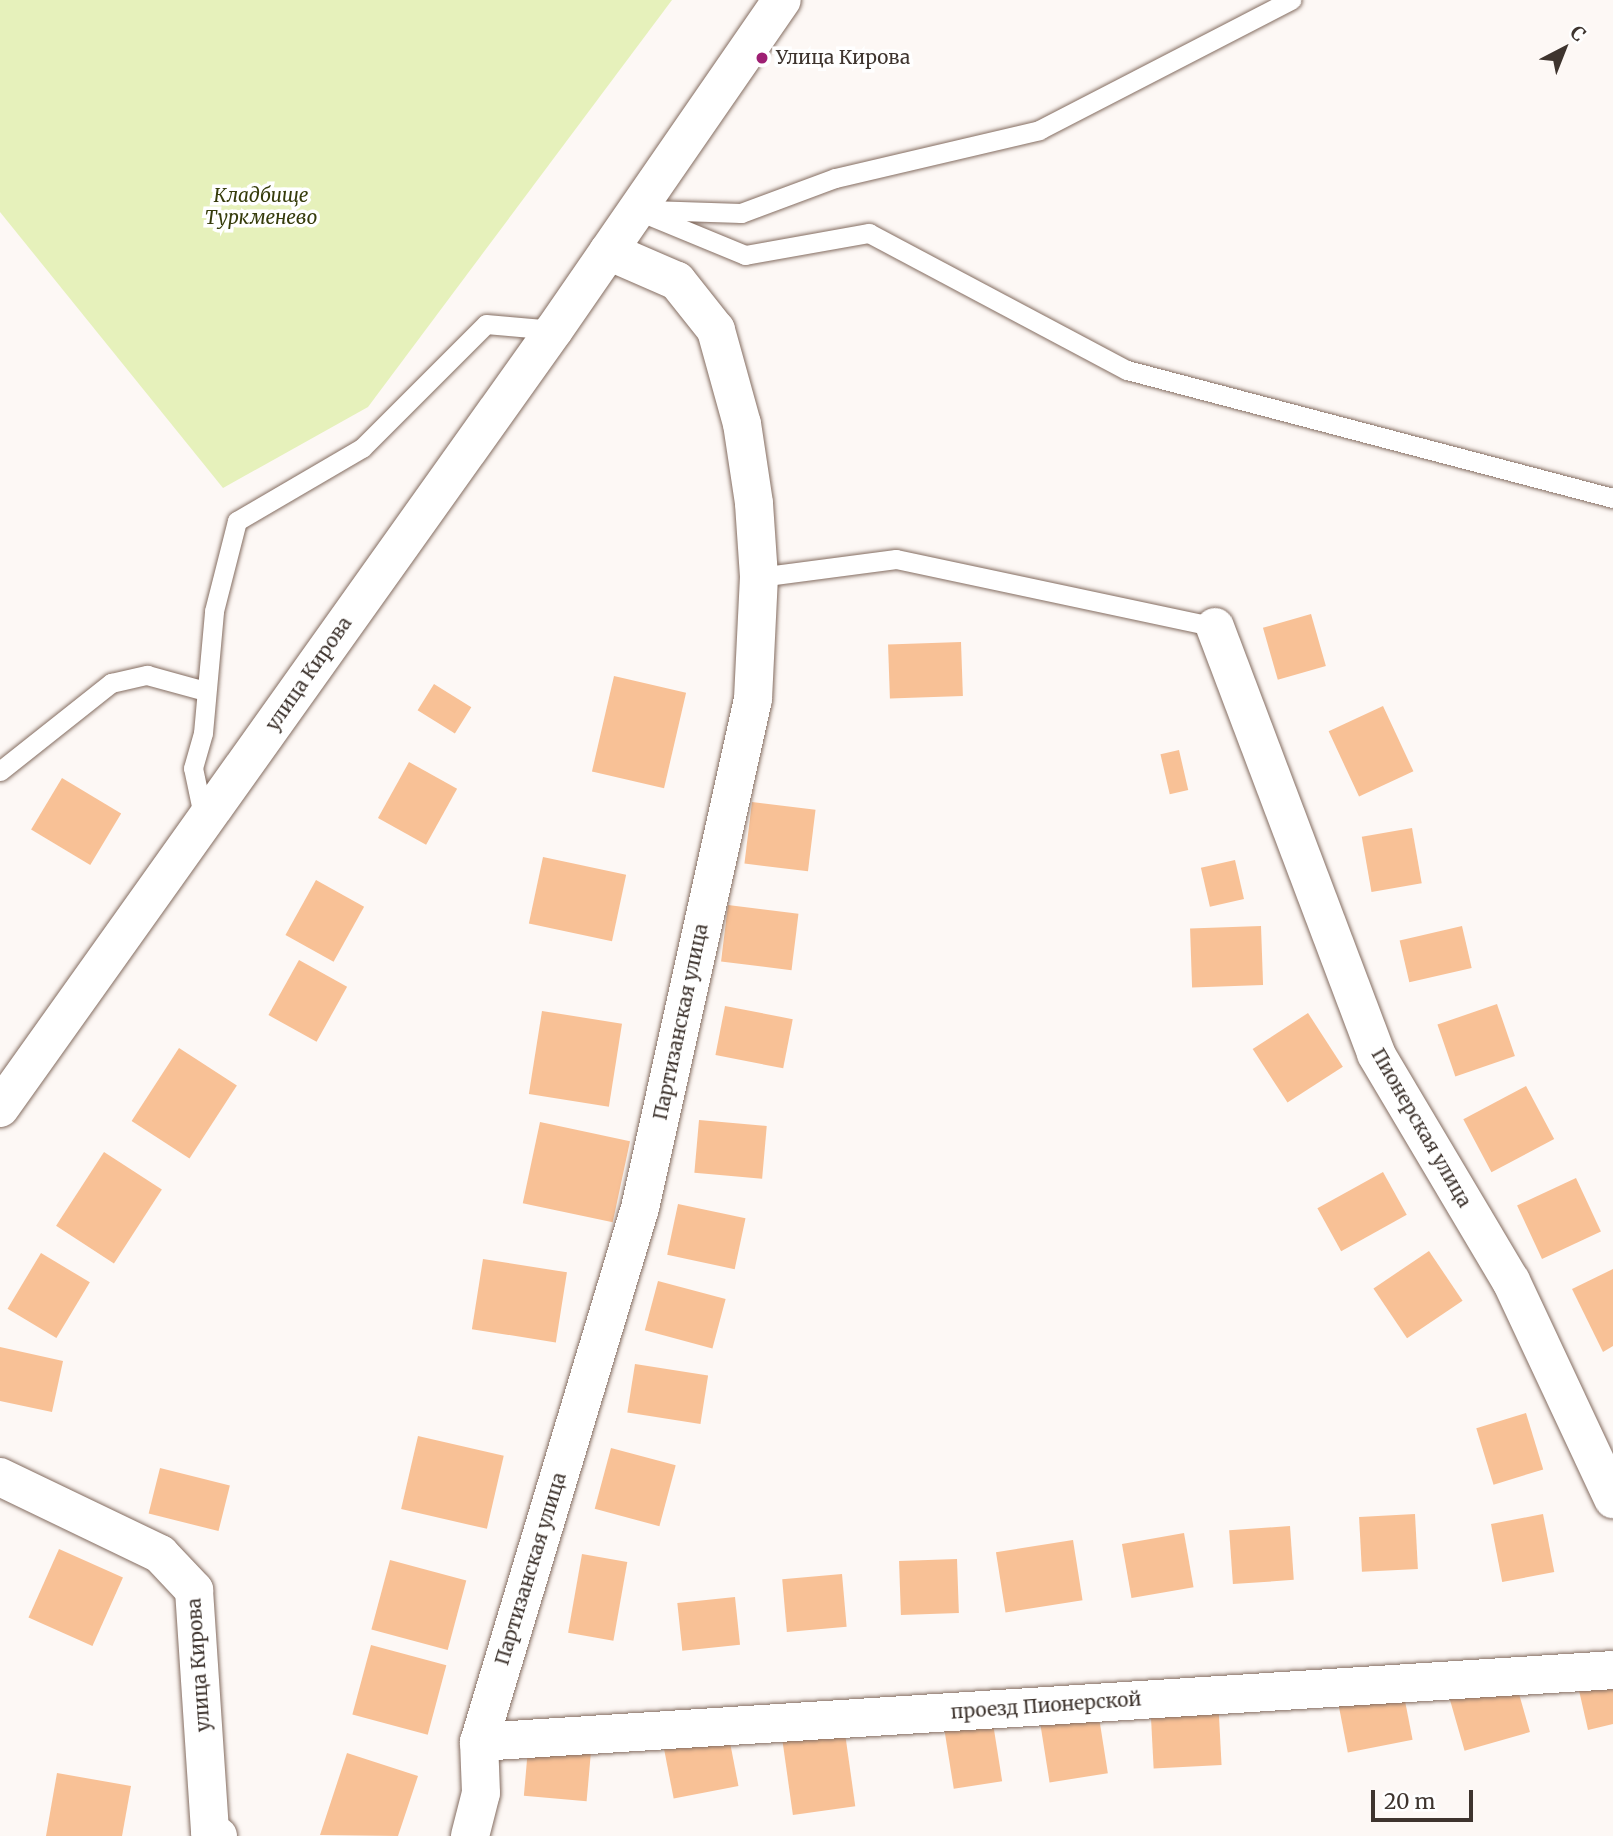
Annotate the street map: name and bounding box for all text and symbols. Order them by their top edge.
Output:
north arrow [1529,14,1599,84]
text: С [1565,20,1591,47]
place label: Улица Кирова [776,47,910,69]
marker: Улица Кирова [754,50,770,66]
park label: Кладбище Туркменево [205,185,317,229]
street label: улица Кирова [261,613,357,735]
street label: Партизанская улица [649,922,713,1122]
street label: Пионерская улица [1366,1045,1476,1211]
street label: Партизанская улица [491,1470,571,1668]
street label: улица Кирова [183,1597,215,1733]
street label: проезд Пионерской [950,1688,1142,1724]
scale bar [1375,1776,1476,1820]
text: 20 m [1384,1788,1435,1815]

